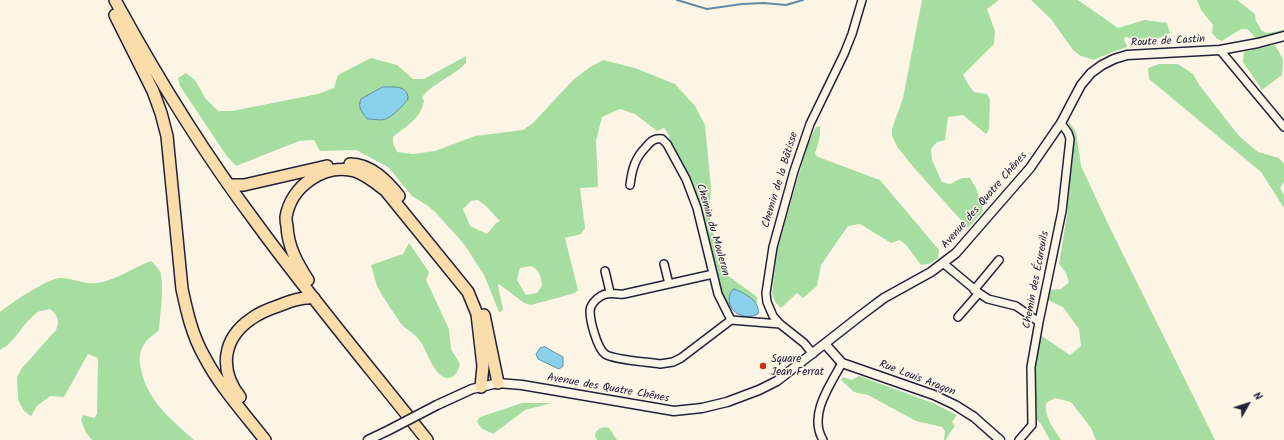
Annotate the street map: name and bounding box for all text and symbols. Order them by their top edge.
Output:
street label: Route de Castin [1131,33,1205,51]
street label: Chemin de la Bâtisse [760,130,802,230]
street label: Avenue des Quatre Chênes [939,150,1031,252]
street label: Chemin du Mouleron [693,182,731,278]
street label: Chemin des Écureuils [1021,230,1053,330]
place label: Square Jean Ferrat [771,353,824,379]
street label: Rue Louis Aragon [877,358,957,400]
marker: Square Jean Ferrat [758,361,768,371]
street label: Avenue des Quatre Chênes [546,372,670,406]
north arrow [1228,384,1268,424]
text: N [1248,388,1267,405]

